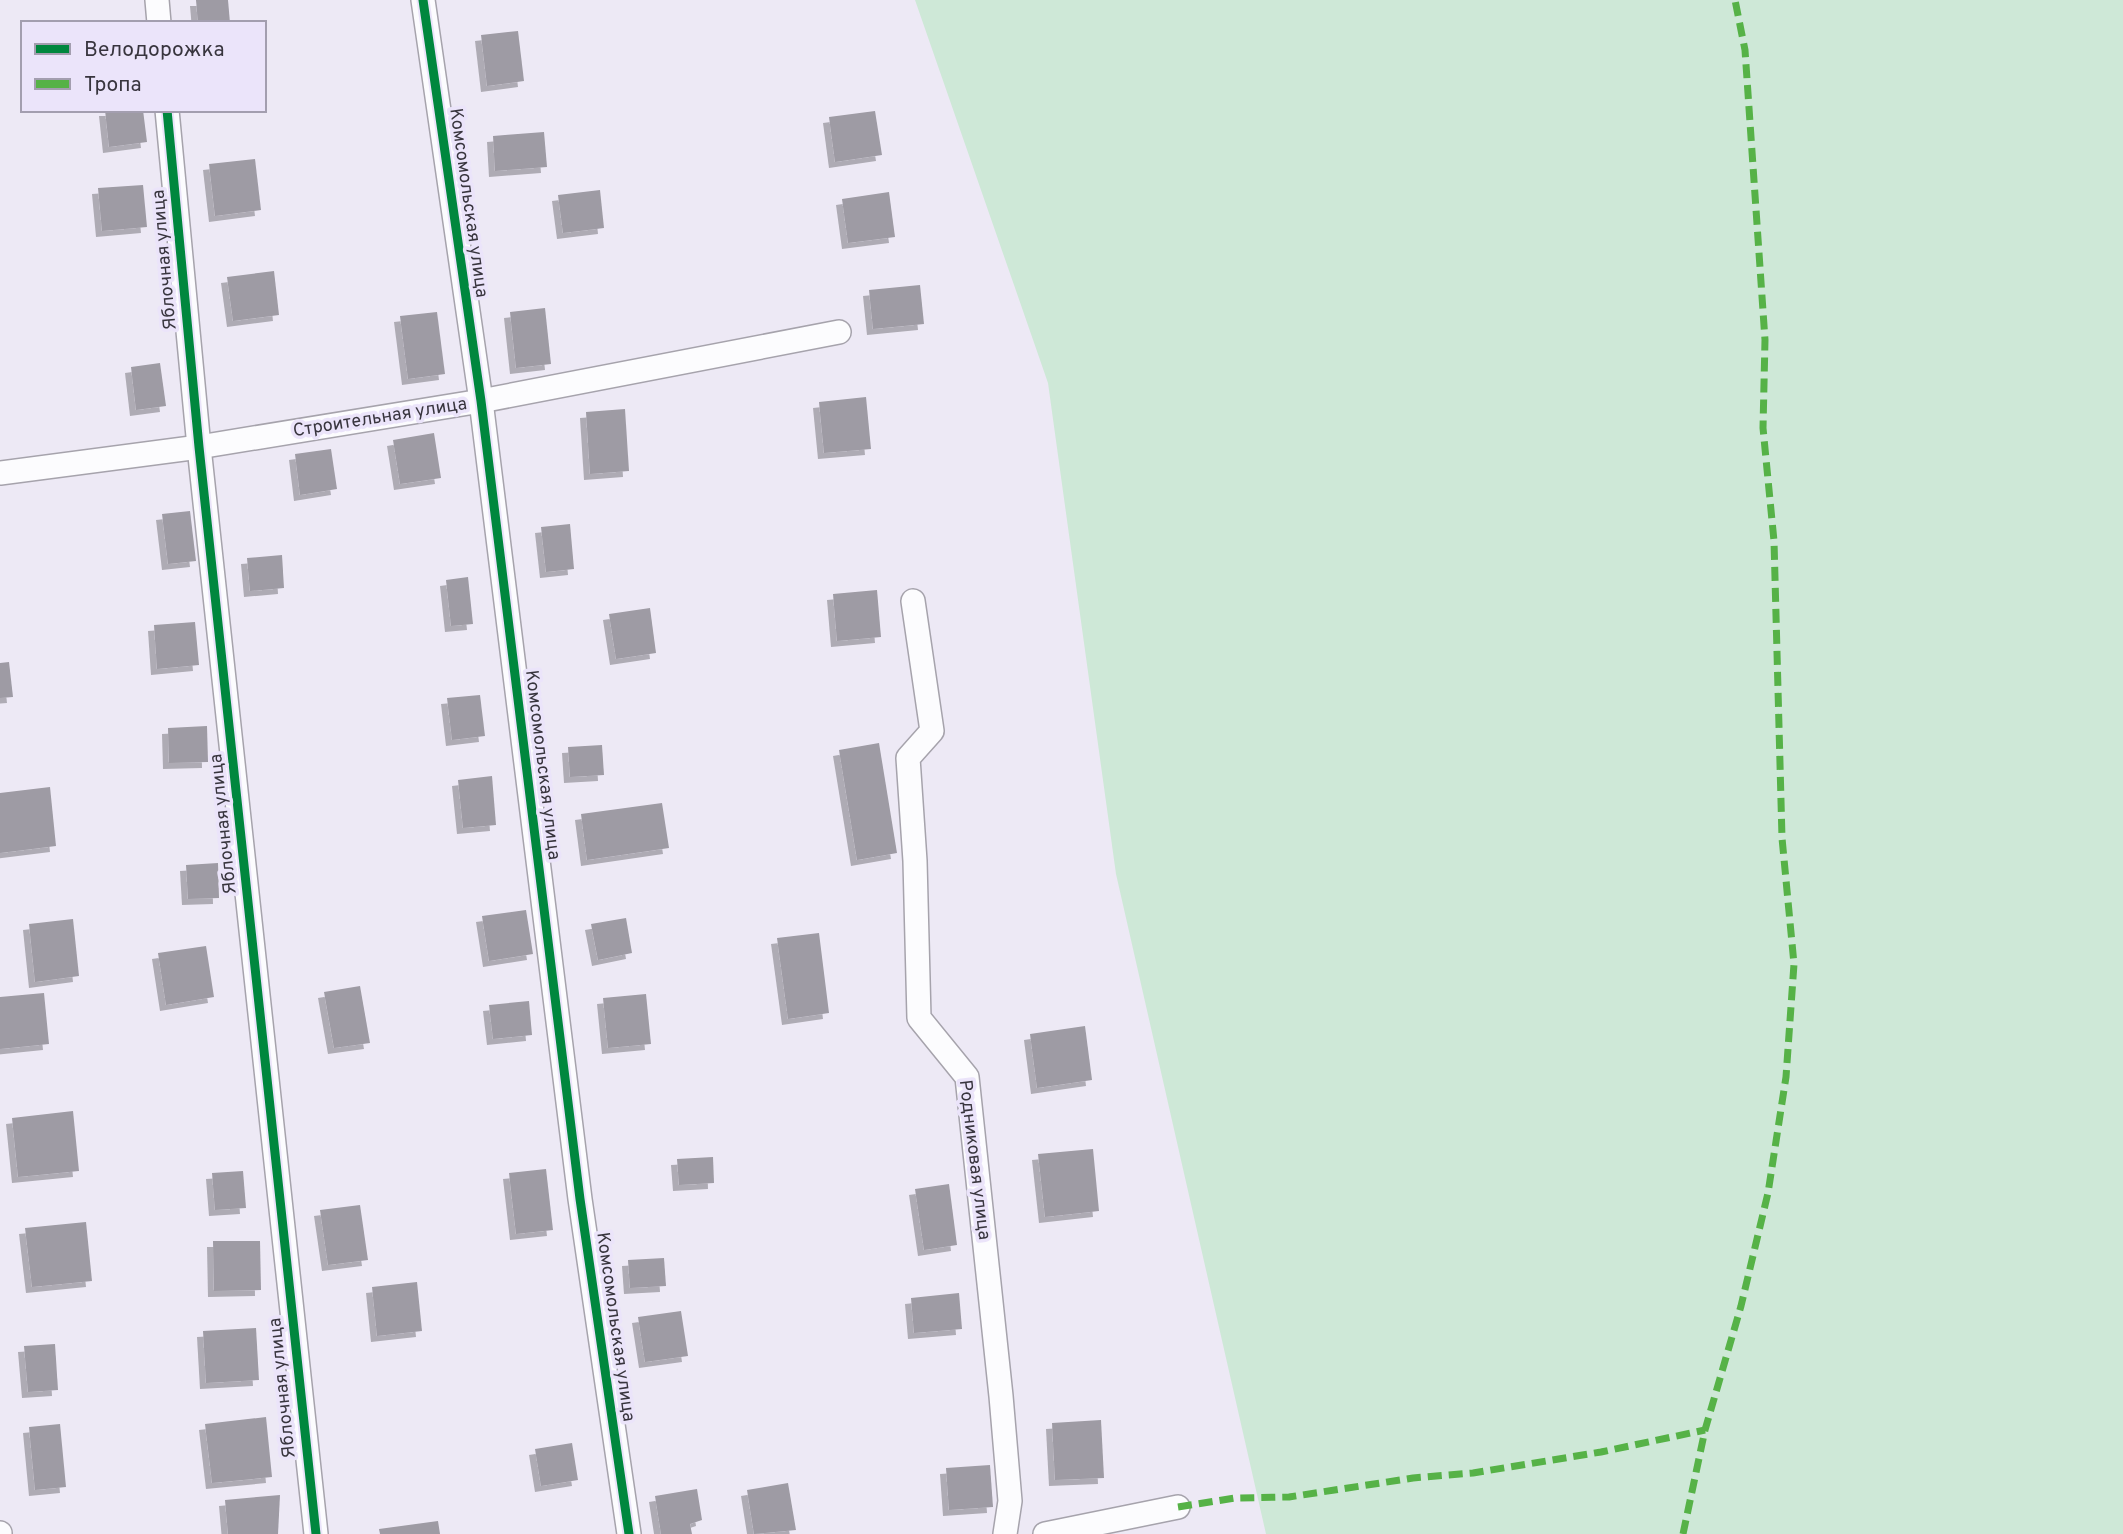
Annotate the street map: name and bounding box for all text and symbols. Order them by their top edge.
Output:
legend [21,21,266,112]
text: Велодорожка [84,37,224,64]
text: Тропа [84,72,142,99]
street label: Комсомольская улица [443,107,493,299]
street label: Яблочная улица [147,189,183,331]
street label: Строительная улица [291,393,469,443]
street label: Комсомольская улица [519,669,565,861]
street label: Яблочная улица [205,753,243,895]
street label: Родниковая улица [953,1079,995,1241]
street label: Комсомольская улица [590,1231,640,1423]
street label: Яблочная улица [264,1317,302,1459]

